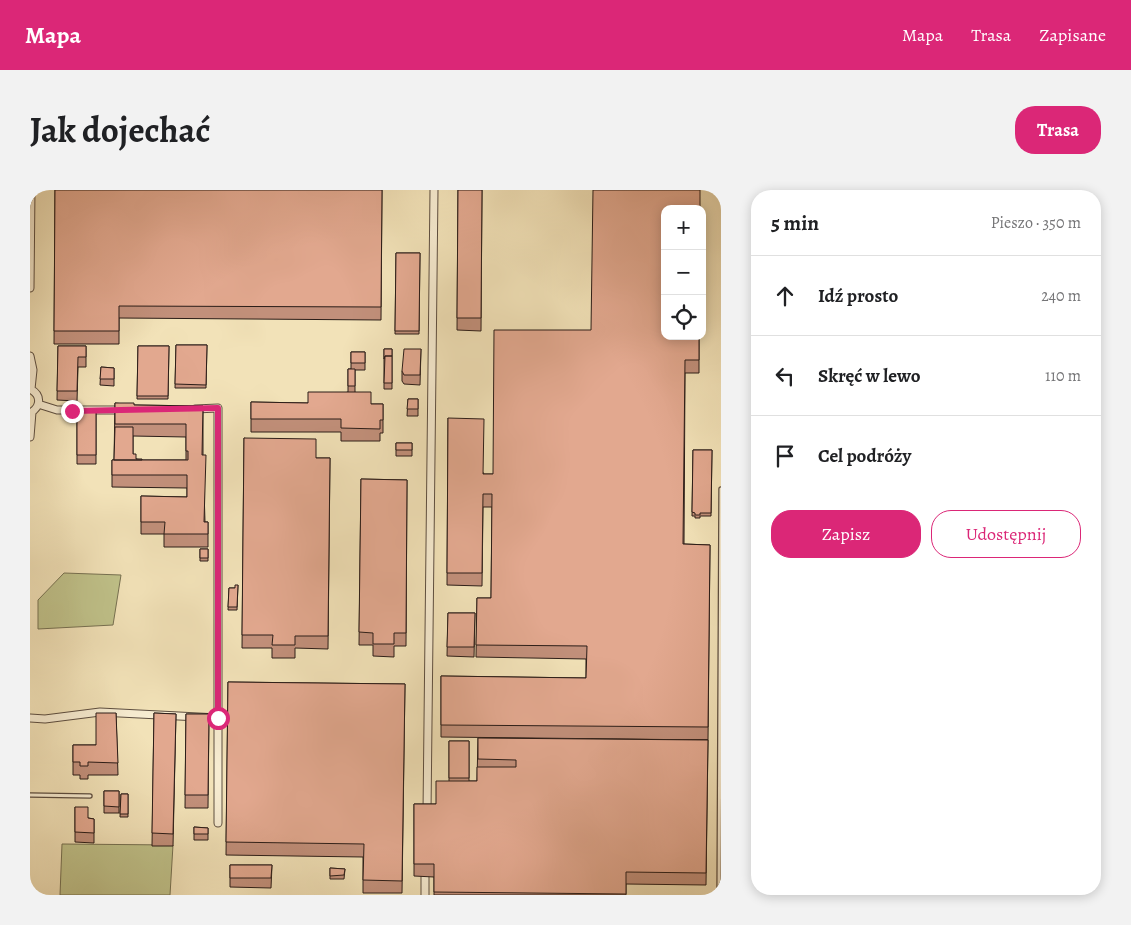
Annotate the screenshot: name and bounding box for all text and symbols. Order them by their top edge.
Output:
text: Mapa [25,19,81,51]
text: Mapa [902,23,943,47]
text: Trasa [971,23,1011,47]
text: Zapisane [1039,23,1106,47]
text: Jak dojechać [30,106,210,154]
button: Trasa [1015,106,1101,154]
map controls [661,205,706,340]
button: + [661,205,706,250]
text: 5 min [771,209,819,237]
text: Pieszo · 350 m [991,212,1081,234]
button: − [661,250,706,295]
icon: ahead [771,282,799,310]
text: Idź prosto [818,283,898,309]
text: 240 m [1041,285,1081,307]
button: locate [661,295,706,340]
icon: left [771,362,799,390]
text: Skręć w lewo [818,363,921,389]
text: 110 m [1045,365,1081,387]
route end [61,400,84,423]
icon: arrive [771,442,799,470]
text: Cel podróży [818,443,911,469]
button: Zapisz [771,510,921,558]
button: Udostępnij [931,510,1081,558]
route start [207,707,230,730]

